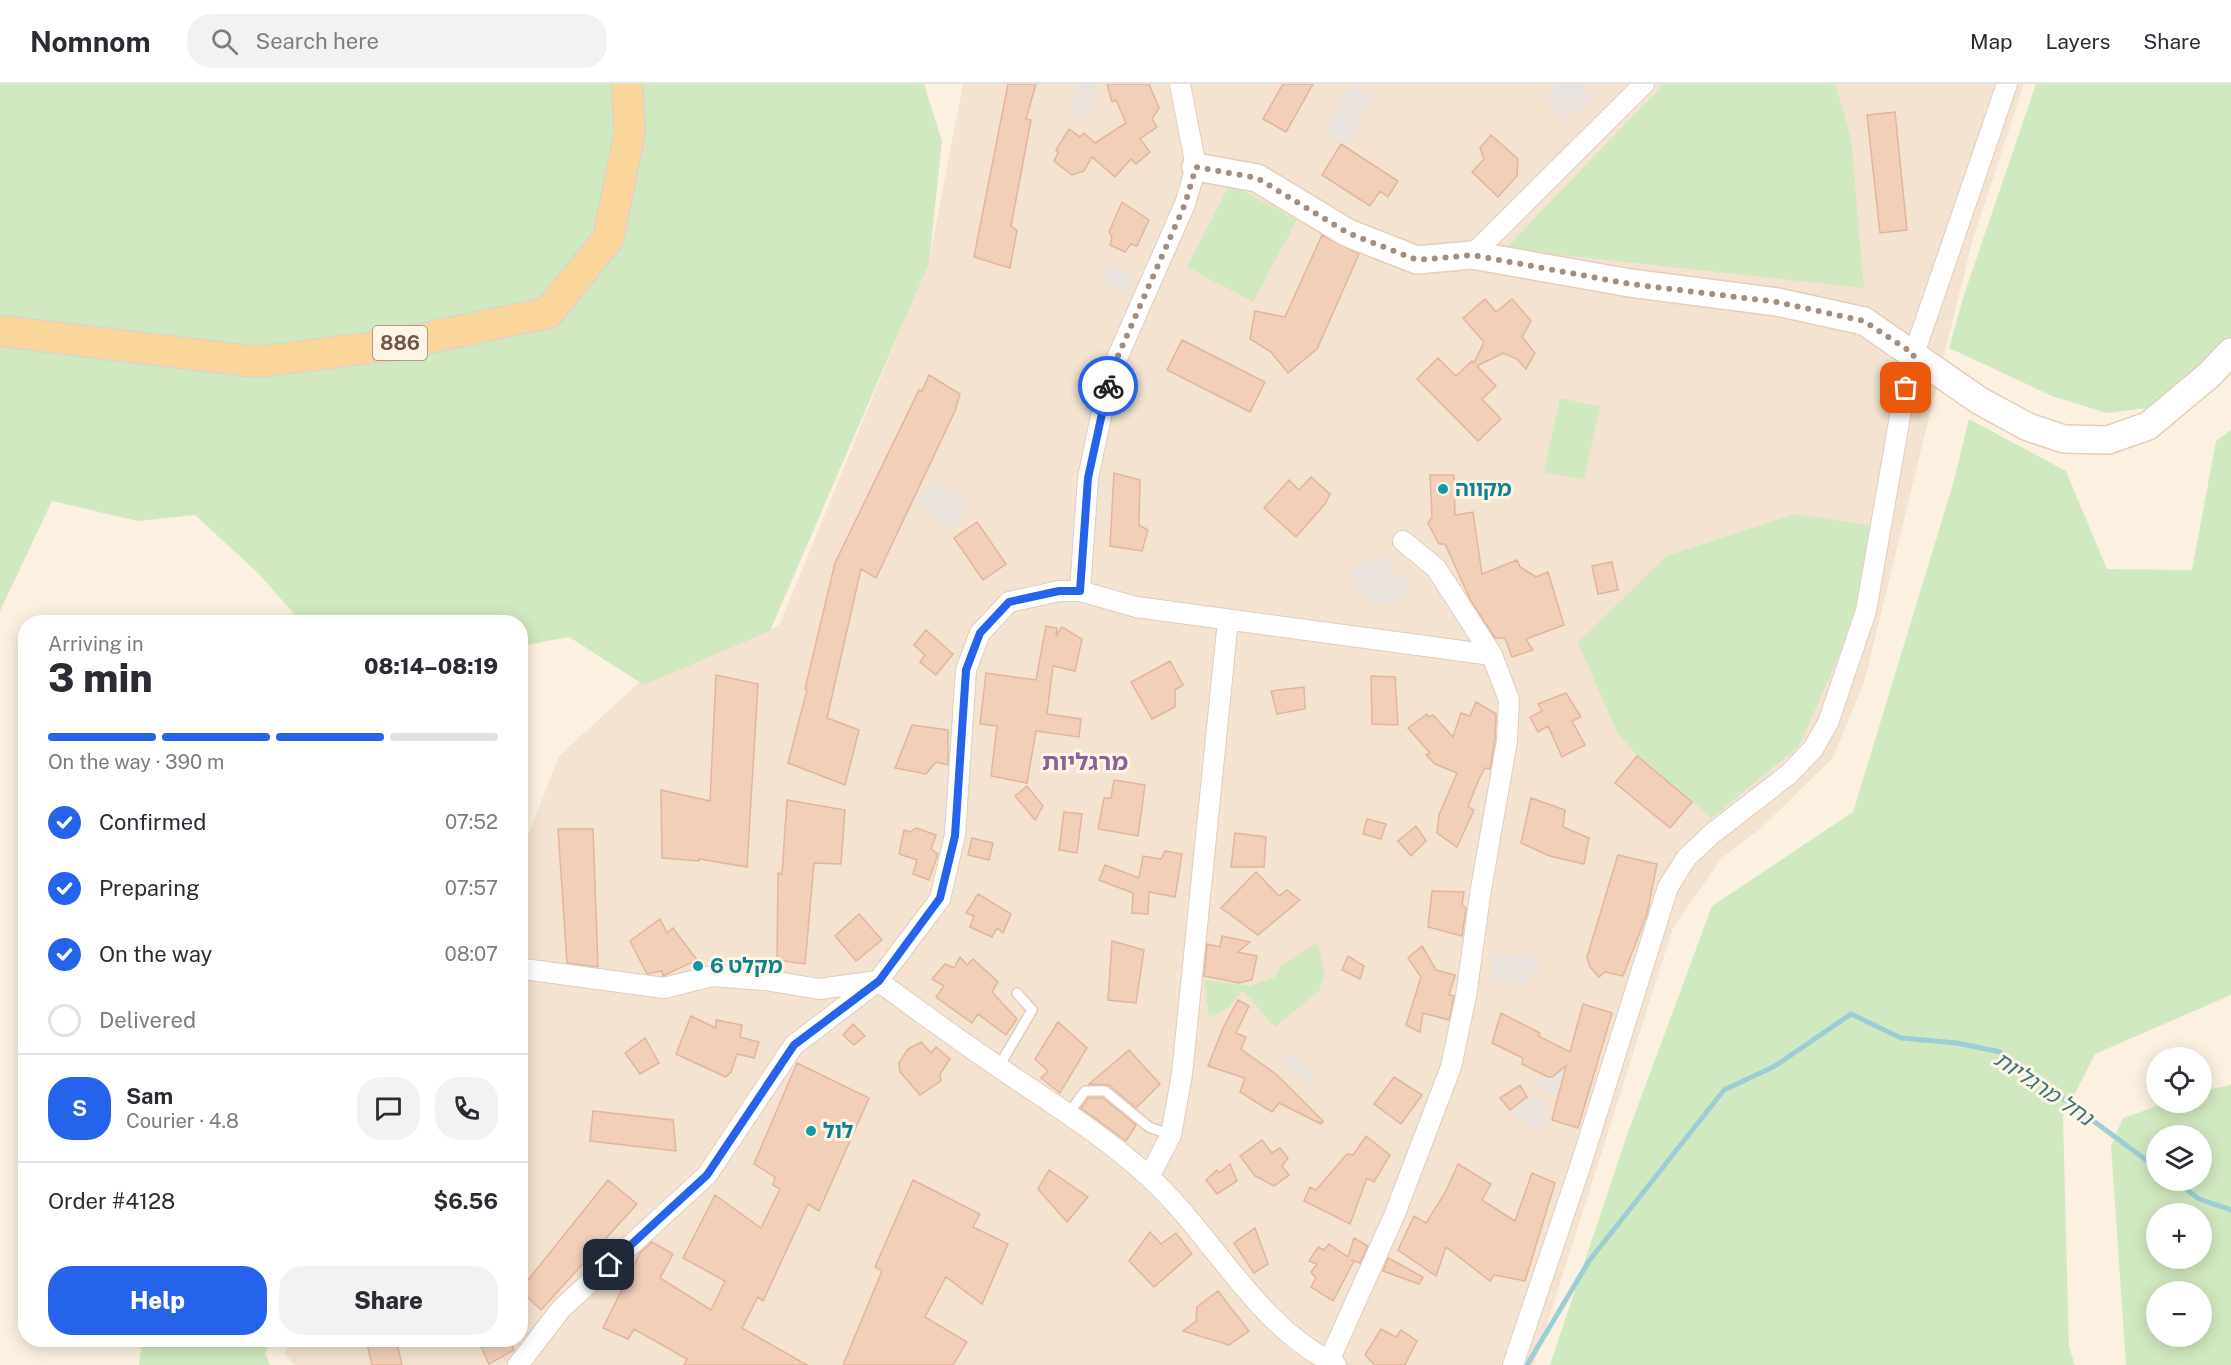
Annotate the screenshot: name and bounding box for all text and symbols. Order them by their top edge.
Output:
search box [187,14,607,68]
text: Nomnom [30,25,151,58]
icon: search [208,25,241,58]
text: Search here [256,28,379,54]
text: Map [1970,29,2013,54]
text: Layers [2046,29,2110,54]
text: Share [2143,29,2201,54]
road number: 886 [373,326,427,360]
courier [1078,356,1138,416]
pin [1880,362,1931,413]
icon: bike [1092,370,1125,403]
icon: bag [1889,371,1922,404]
place label: מקווה [1455,476,1512,501]
marker: מקווה [1436,482,1450,496]
text: Arriving in [48,632,143,656]
text: 08:14–08:19 [364,653,498,679]
text: 3 min [48,655,153,701]
district label: מרגליות [1042,747,1128,775]
text: On the way · 390 m [48,750,224,774]
icon: check [48,806,81,839]
text: Confirmed [99,809,206,835]
text: 07:52 [445,810,498,834]
icon: check [48,872,81,905]
text: Preparing [99,875,200,901]
text: 07:57 [445,876,498,900]
icon: check [48,938,81,971]
text: On the way [99,941,212,967]
text: 08:07 [445,942,498,966]
place label: מקלט 6 [710,953,783,978]
marker: מקלט 6 [691,959,705,973]
text: Delivered [99,1007,196,1033]
water label: נחל מרגליות [1990,1046,2100,1131]
map controls [2146,1047,2212,1347]
button: locate [2146,1047,2212,1113]
button: chat [357,1077,420,1140]
button: phone [435,1077,498,1140]
text: Sam [126,1083,173,1109]
text: S [72,1095,87,1121]
text: Courier · 4.8 [126,1109,239,1133]
place label: לול [823,1118,854,1143]
marker: לול [804,1124,818,1138]
button: layers [2146,1125,2212,1191]
text: Order #4128 [48,1188,175,1214]
text: $6.56 [433,1188,498,1214]
button: + [2146,1203,2212,1269]
pin [583,1239,634,1290]
icon: home [592,1248,625,1281]
button: Help [48,1266,267,1335]
button: Share [279,1266,498,1335]
button: − [2146,1281,2212,1347]

